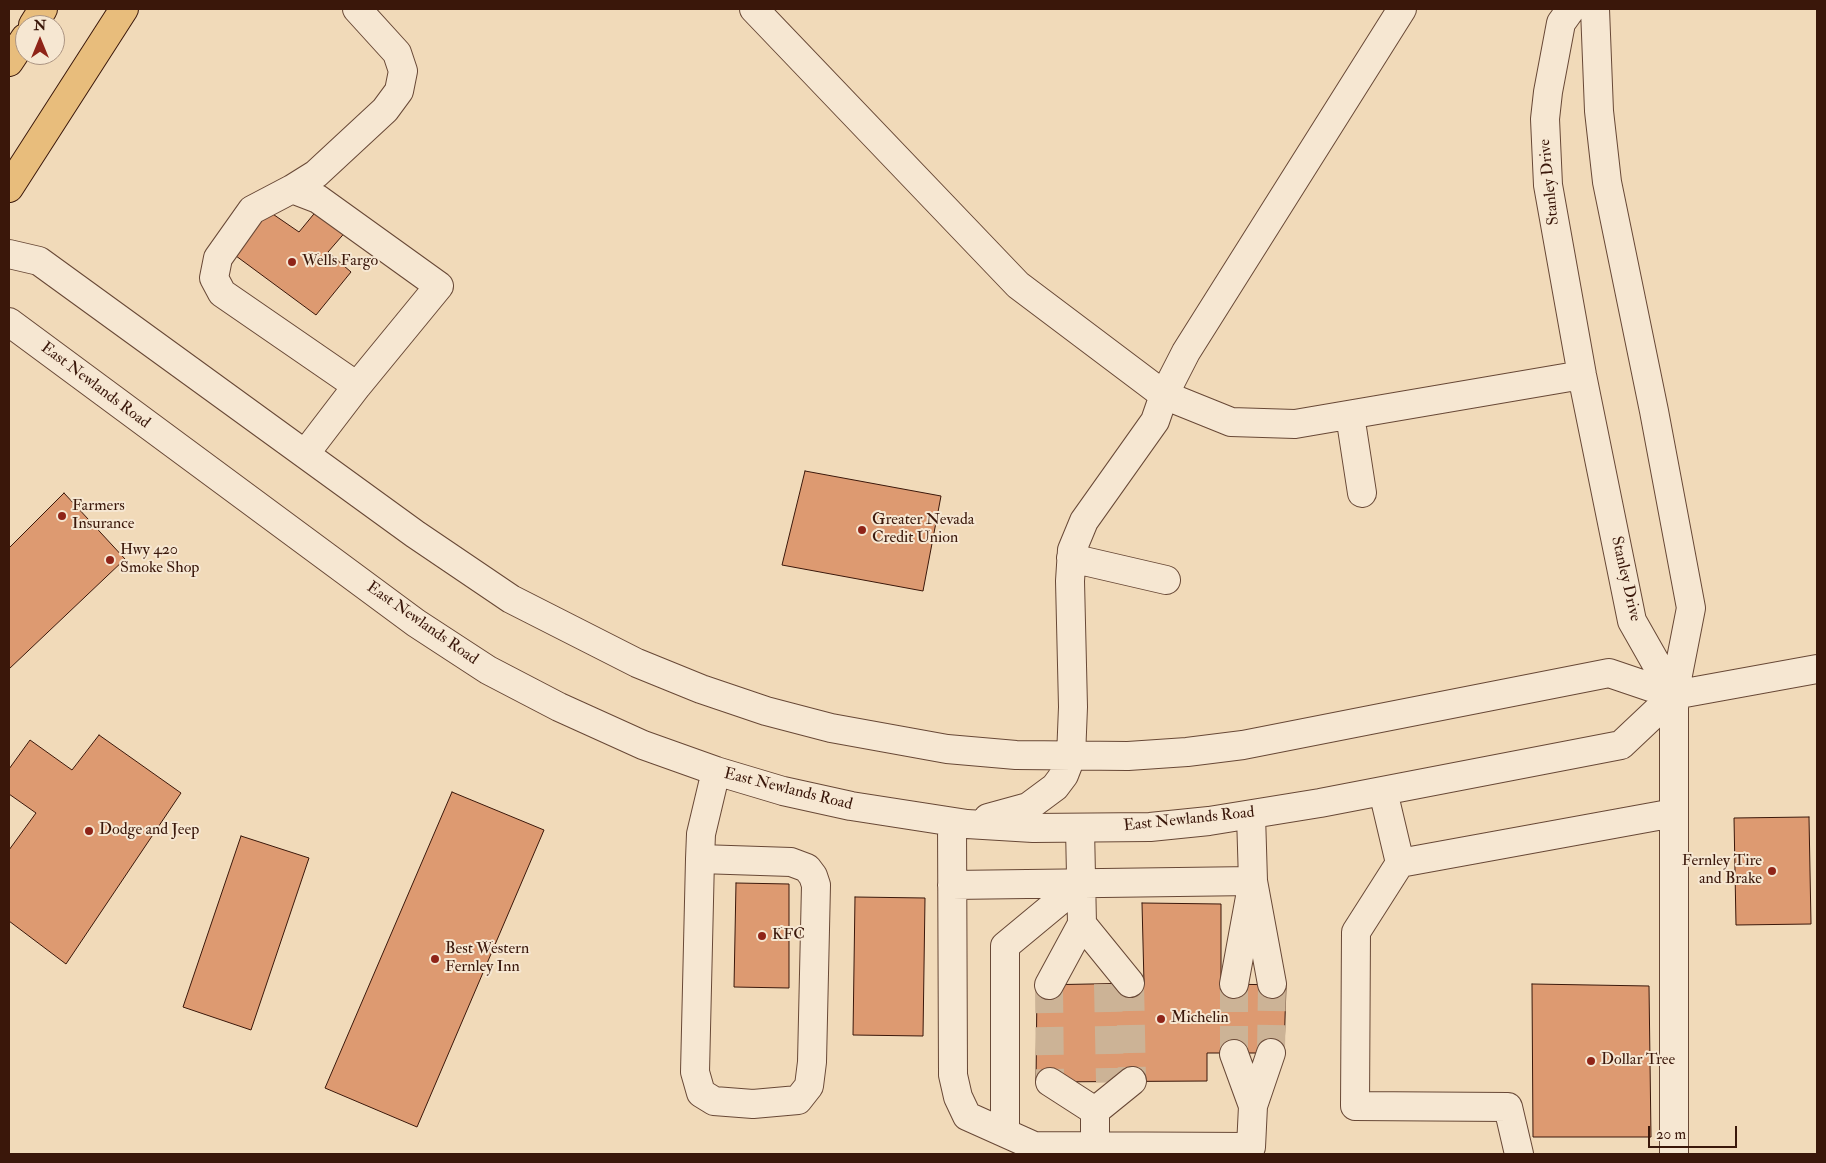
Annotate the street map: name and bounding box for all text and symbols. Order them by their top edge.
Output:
north arrow [15,15,65,65]
text: N [34,17,46,34]
street label: Stanley Drive [1536,138,1564,226]
place label: Wells Fargo [302,252,378,272]
marker: Wells Fargo [286,256,298,268]
street label: East Newlands Road [37,339,153,433]
place label: Farmers Insurance [72,497,134,535]
marker: Farmers Insurance [56,510,68,522]
place label: Greater Nevada Credit Union [872,511,974,549]
marker: Greater Nevada Credit Union [856,524,868,536]
street label: Stanley Drive [1606,535,1644,623]
place label: Hwy 420 Smoke Shop [120,541,199,579]
marker: Hwy 420 Smoke Shop [104,554,116,566]
street label: East Newlands Road [363,578,481,670]
street label: East Newlands Road [722,765,854,815]
street label: East Newlands Road [1123,804,1255,836]
place label: Dodge and Jeep [99,821,199,841]
marker: Dodge and Jeep [83,825,95,837]
place label: Fernley Tire and Brake [1682,852,1762,890]
marker: Fernley Tire and Brake [1766,865,1778,877]
place label: KFC [772,926,805,946]
marker: KFC [756,930,768,942]
place label: Best Western Fernley Inn [445,940,529,978]
marker: Best Western Fernley Inn [429,953,441,965]
place label: Michelin [1171,1009,1229,1029]
marker: Michelin [1155,1013,1167,1025]
place label: Dollar Tree [1601,1051,1675,1071]
marker: Dollar Tree [1585,1055,1597,1067]
scale bar [1651,1116,1740,1148]
text: 20 m [1656,1125,1686,1144]

